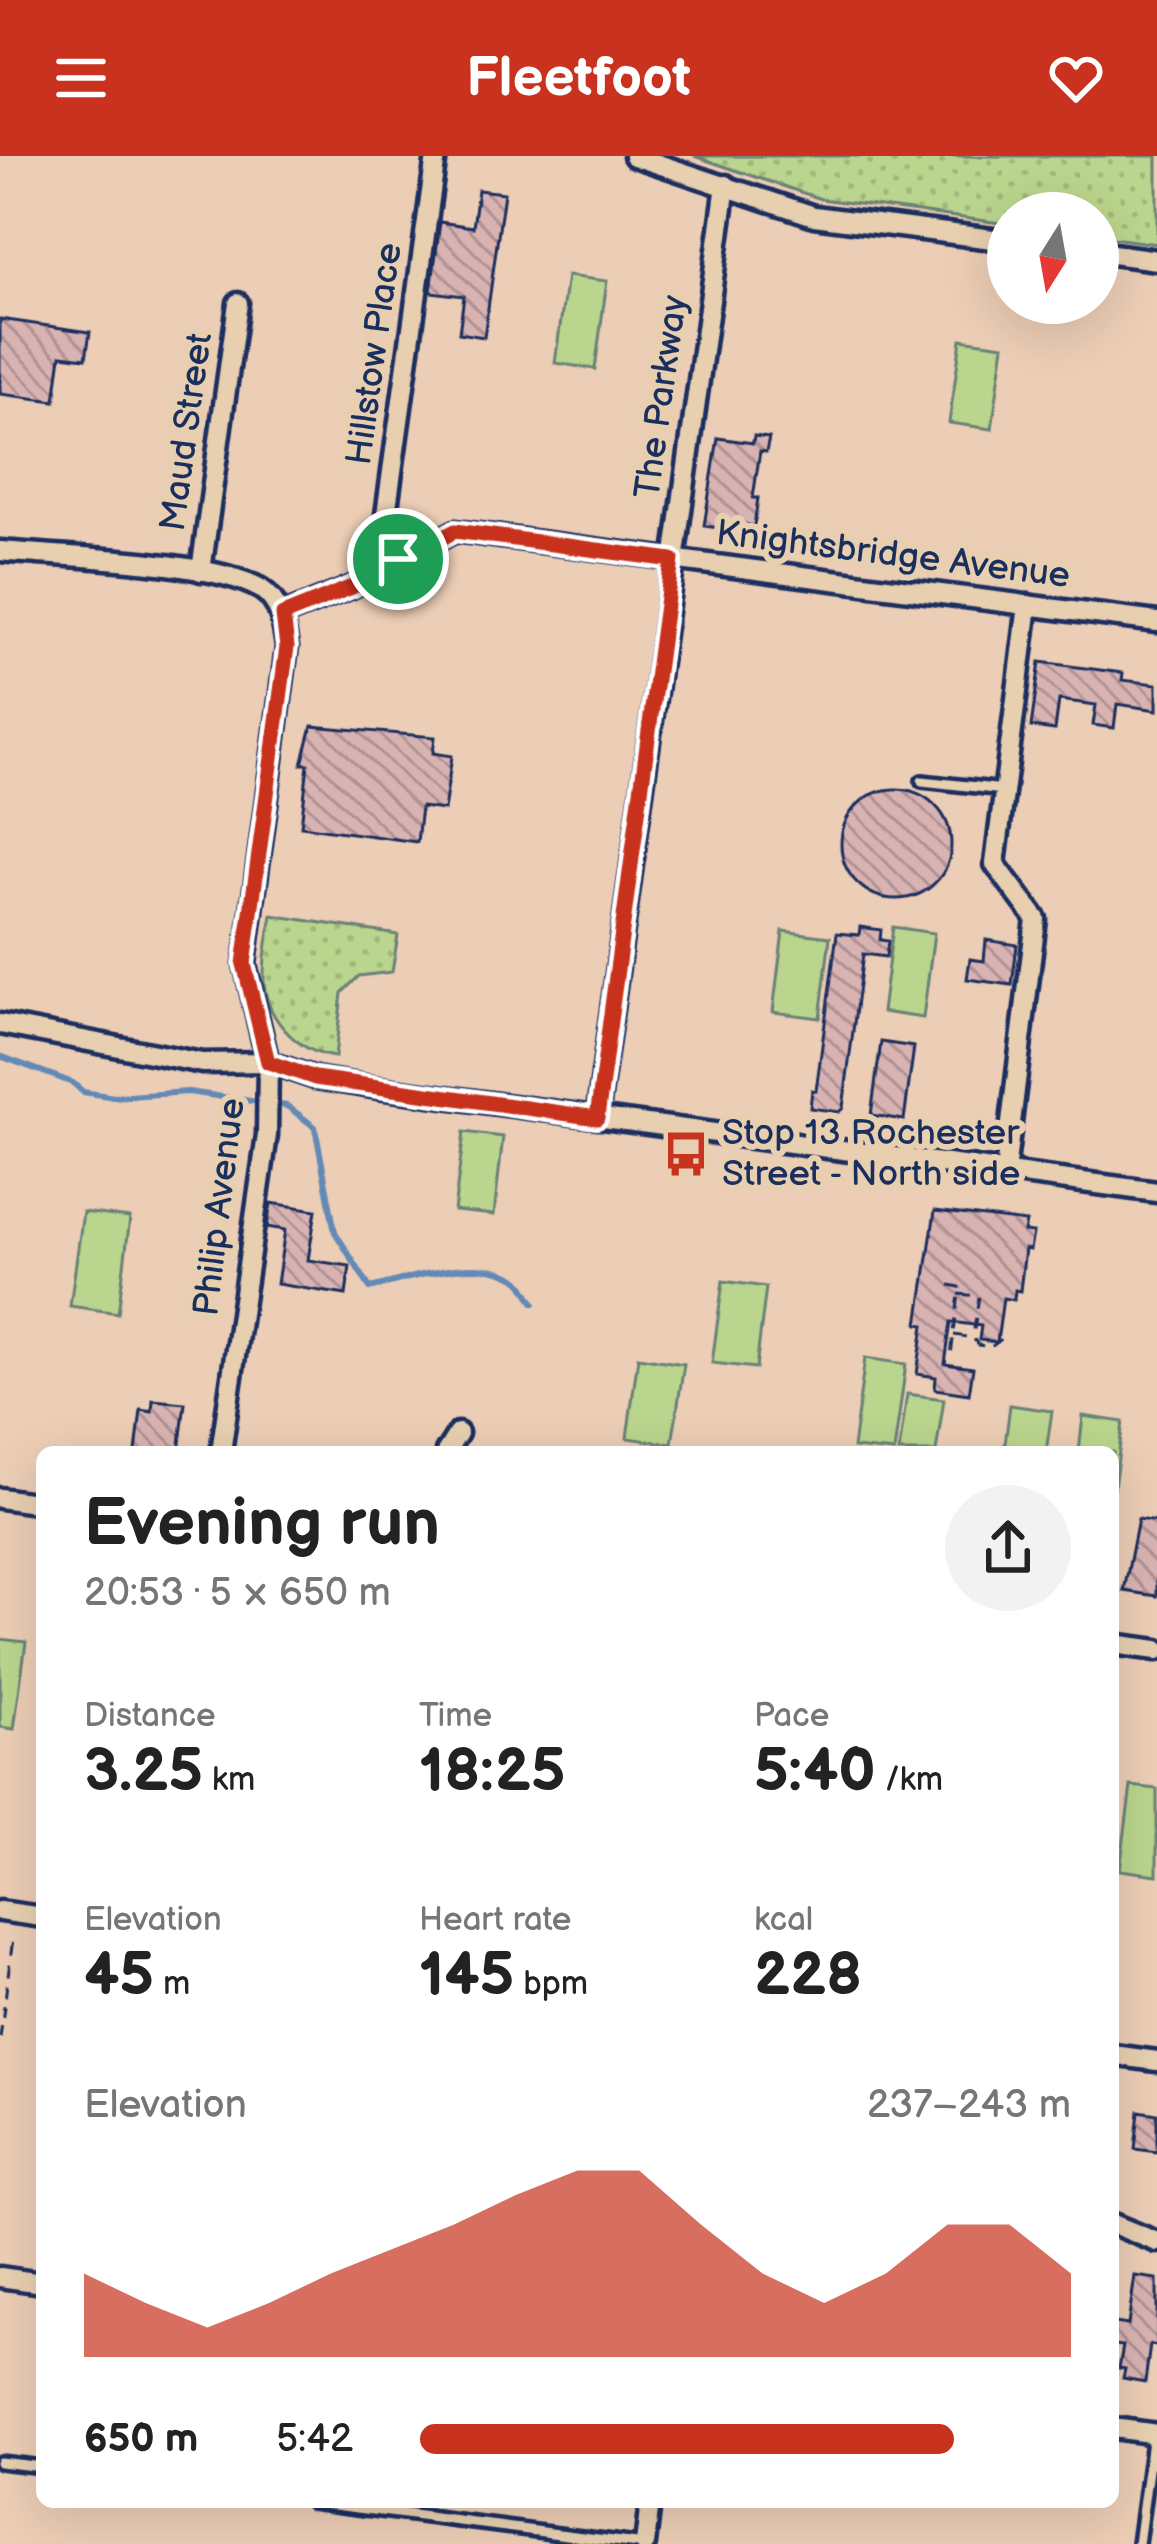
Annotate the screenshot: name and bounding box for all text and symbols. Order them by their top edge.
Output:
icon: menu [48,45,114,111]
icon: heart [1043,45,1109,111]
text: Fleetfoot [466,46,691,111]
north arrow [987,192,1119,324]
map controls [987,192,1119,324]
street label: Hillstow Place [338,240,412,468]
street label: The Parkway [626,292,698,501]
street label: Maud Street [152,330,222,534]
pin [347,508,449,610]
street label: Knightsbridge Avenue [714,512,1072,598]
icon: arrive [365,526,431,592]
street label: Philip Avenue [185,1096,255,1318]
place label: Stop 13 Rochester Street - North side [722,1112,1020,1196]
bus stop icon: Stop 13 Rochester Street - North side [661,1129,711,1179]
text: Evening run [84,1485,440,1564]
button: share [945,1485,1071,1611]
text: 20:53 · 5 × 650 m [84,1570,391,1617]
text: Distance [84,1696,216,1736]
text: Time [419,1696,492,1736]
text: Pace [754,1696,829,1736]
text: 3.25 [84,1736,203,1808]
text: 18:25 [419,1736,565,1808]
text: 5:40 [754,1736,876,1808]
text: km [203,1760,255,1800]
text: /km [876,1760,943,1800]
text: Elevation [84,1900,222,1940]
text: Heart rate [419,1900,571,1940]
text: kcal [754,1900,813,1940]
text: 45 [84,1940,154,2012]
text: 145 [419,1940,514,2012]
text: 228 [754,1940,862,2012]
text: m [154,1964,190,2004]
text: bpm [514,1964,588,2004]
text: Elevation [84,2082,247,2129]
text: 237–243 m [867,2082,1071,2129]
text: 650 m [84,2416,198,2463]
text: 5:42 [276,2416,353,2463]

